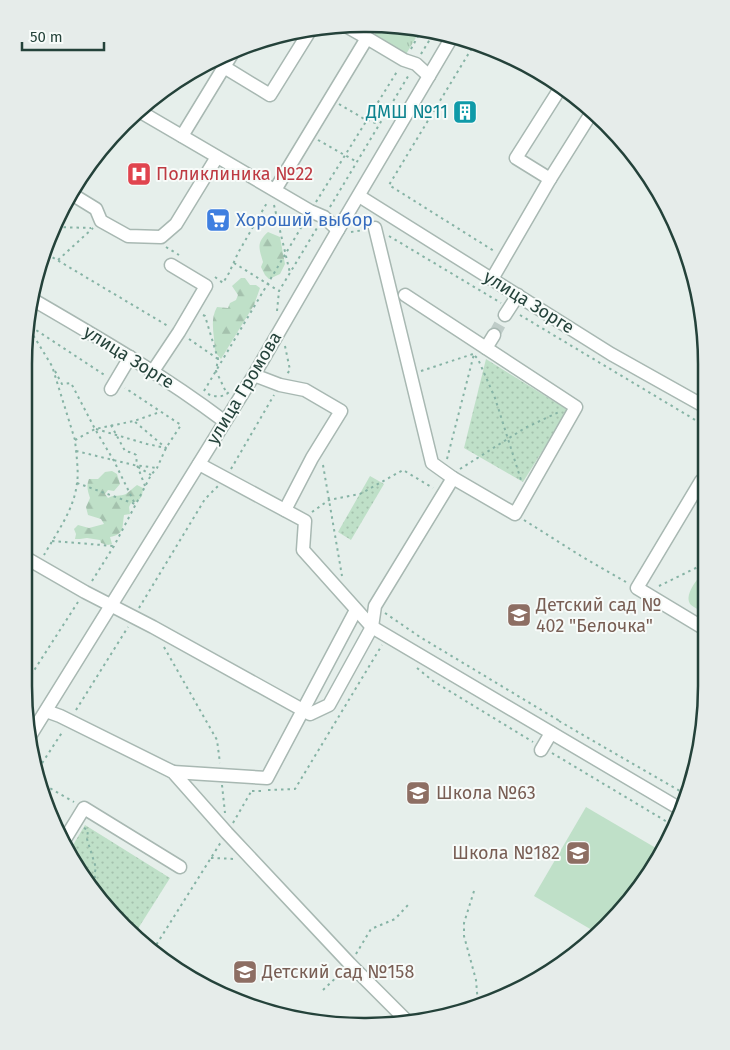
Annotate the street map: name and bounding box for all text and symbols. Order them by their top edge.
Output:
scale bar [22,20,105,52]
text: 50 m [30,28,63,46]
building icon: ДМШ №11 [452,99,478,125]
place label: ДМШ №11 [365,101,448,123]
hospital icon: Поликлиника №22 [126,161,152,187]
place label: Поликлиника №22 [156,163,313,185]
supermarket icon: Хороший выбор [205,207,231,233]
place label: Хороший выбор [236,209,373,231]
street label: улица Зорге [480,265,578,339]
street label: улица Зорге [80,320,178,394]
street label: улица Громова [202,328,286,448]
place label: Детский сад № 402 "Белочка" [535,594,662,637]
school or university icon: Детский сад № 402 "Белочка" [506,602,532,628]
school or university icon: Школа №63 [405,780,431,806]
place label: Школа №63 [436,782,536,804]
school or university icon: Школа №182 [565,840,591,866]
place label: Школа №182 [452,842,560,864]
school or university icon: Детский сад №158 [232,959,258,985]
place label: Детский сад №158 [261,961,414,983]

